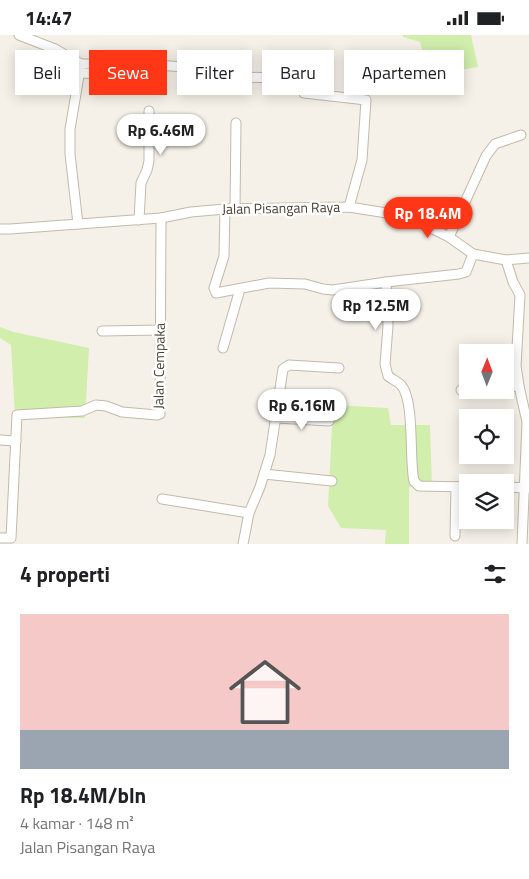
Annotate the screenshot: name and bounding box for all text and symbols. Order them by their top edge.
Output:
text: 14:47 [25,3,72,32]
chip: Beli [15,50,79,95]
chip: Sewa [89,50,167,95]
chip: Filter [177,50,252,95]
chip: Baru [262,50,334,95]
chip: Apartemen [344,50,464,95]
pin: Rp 6.46M [109,113,213,156]
text: Rp 6.46M [128,118,194,142]
street label: Jalan Pisangan Raya [222,196,340,219]
pin: Rp 18.4M [376,197,480,239]
text: Rp 18.4M [395,201,461,225]
pin: Rp 12.5M [324,289,428,331]
text: Rp 12.5M [343,293,409,317]
street label: Jalan Cempaka [147,323,170,409]
north arrow [459,344,514,399]
map controls [459,344,514,529]
pin: Rp 6.16M [250,389,354,431]
text: Rp 6.16M [269,393,335,417]
button: locate [459,409,514,464]
button: layers [459,474,514,529]
text: 4 properti [20,558,110,590]
icon: filters [481,560,509,588]
icon: home [220,647,310,737]
text: Rp 18.4M/bln [20,779,146,811]
text: 4 kamar · 148 m² [20,811,134,835]
text: Jalan Pisangan Raya [20,835,155,859]

